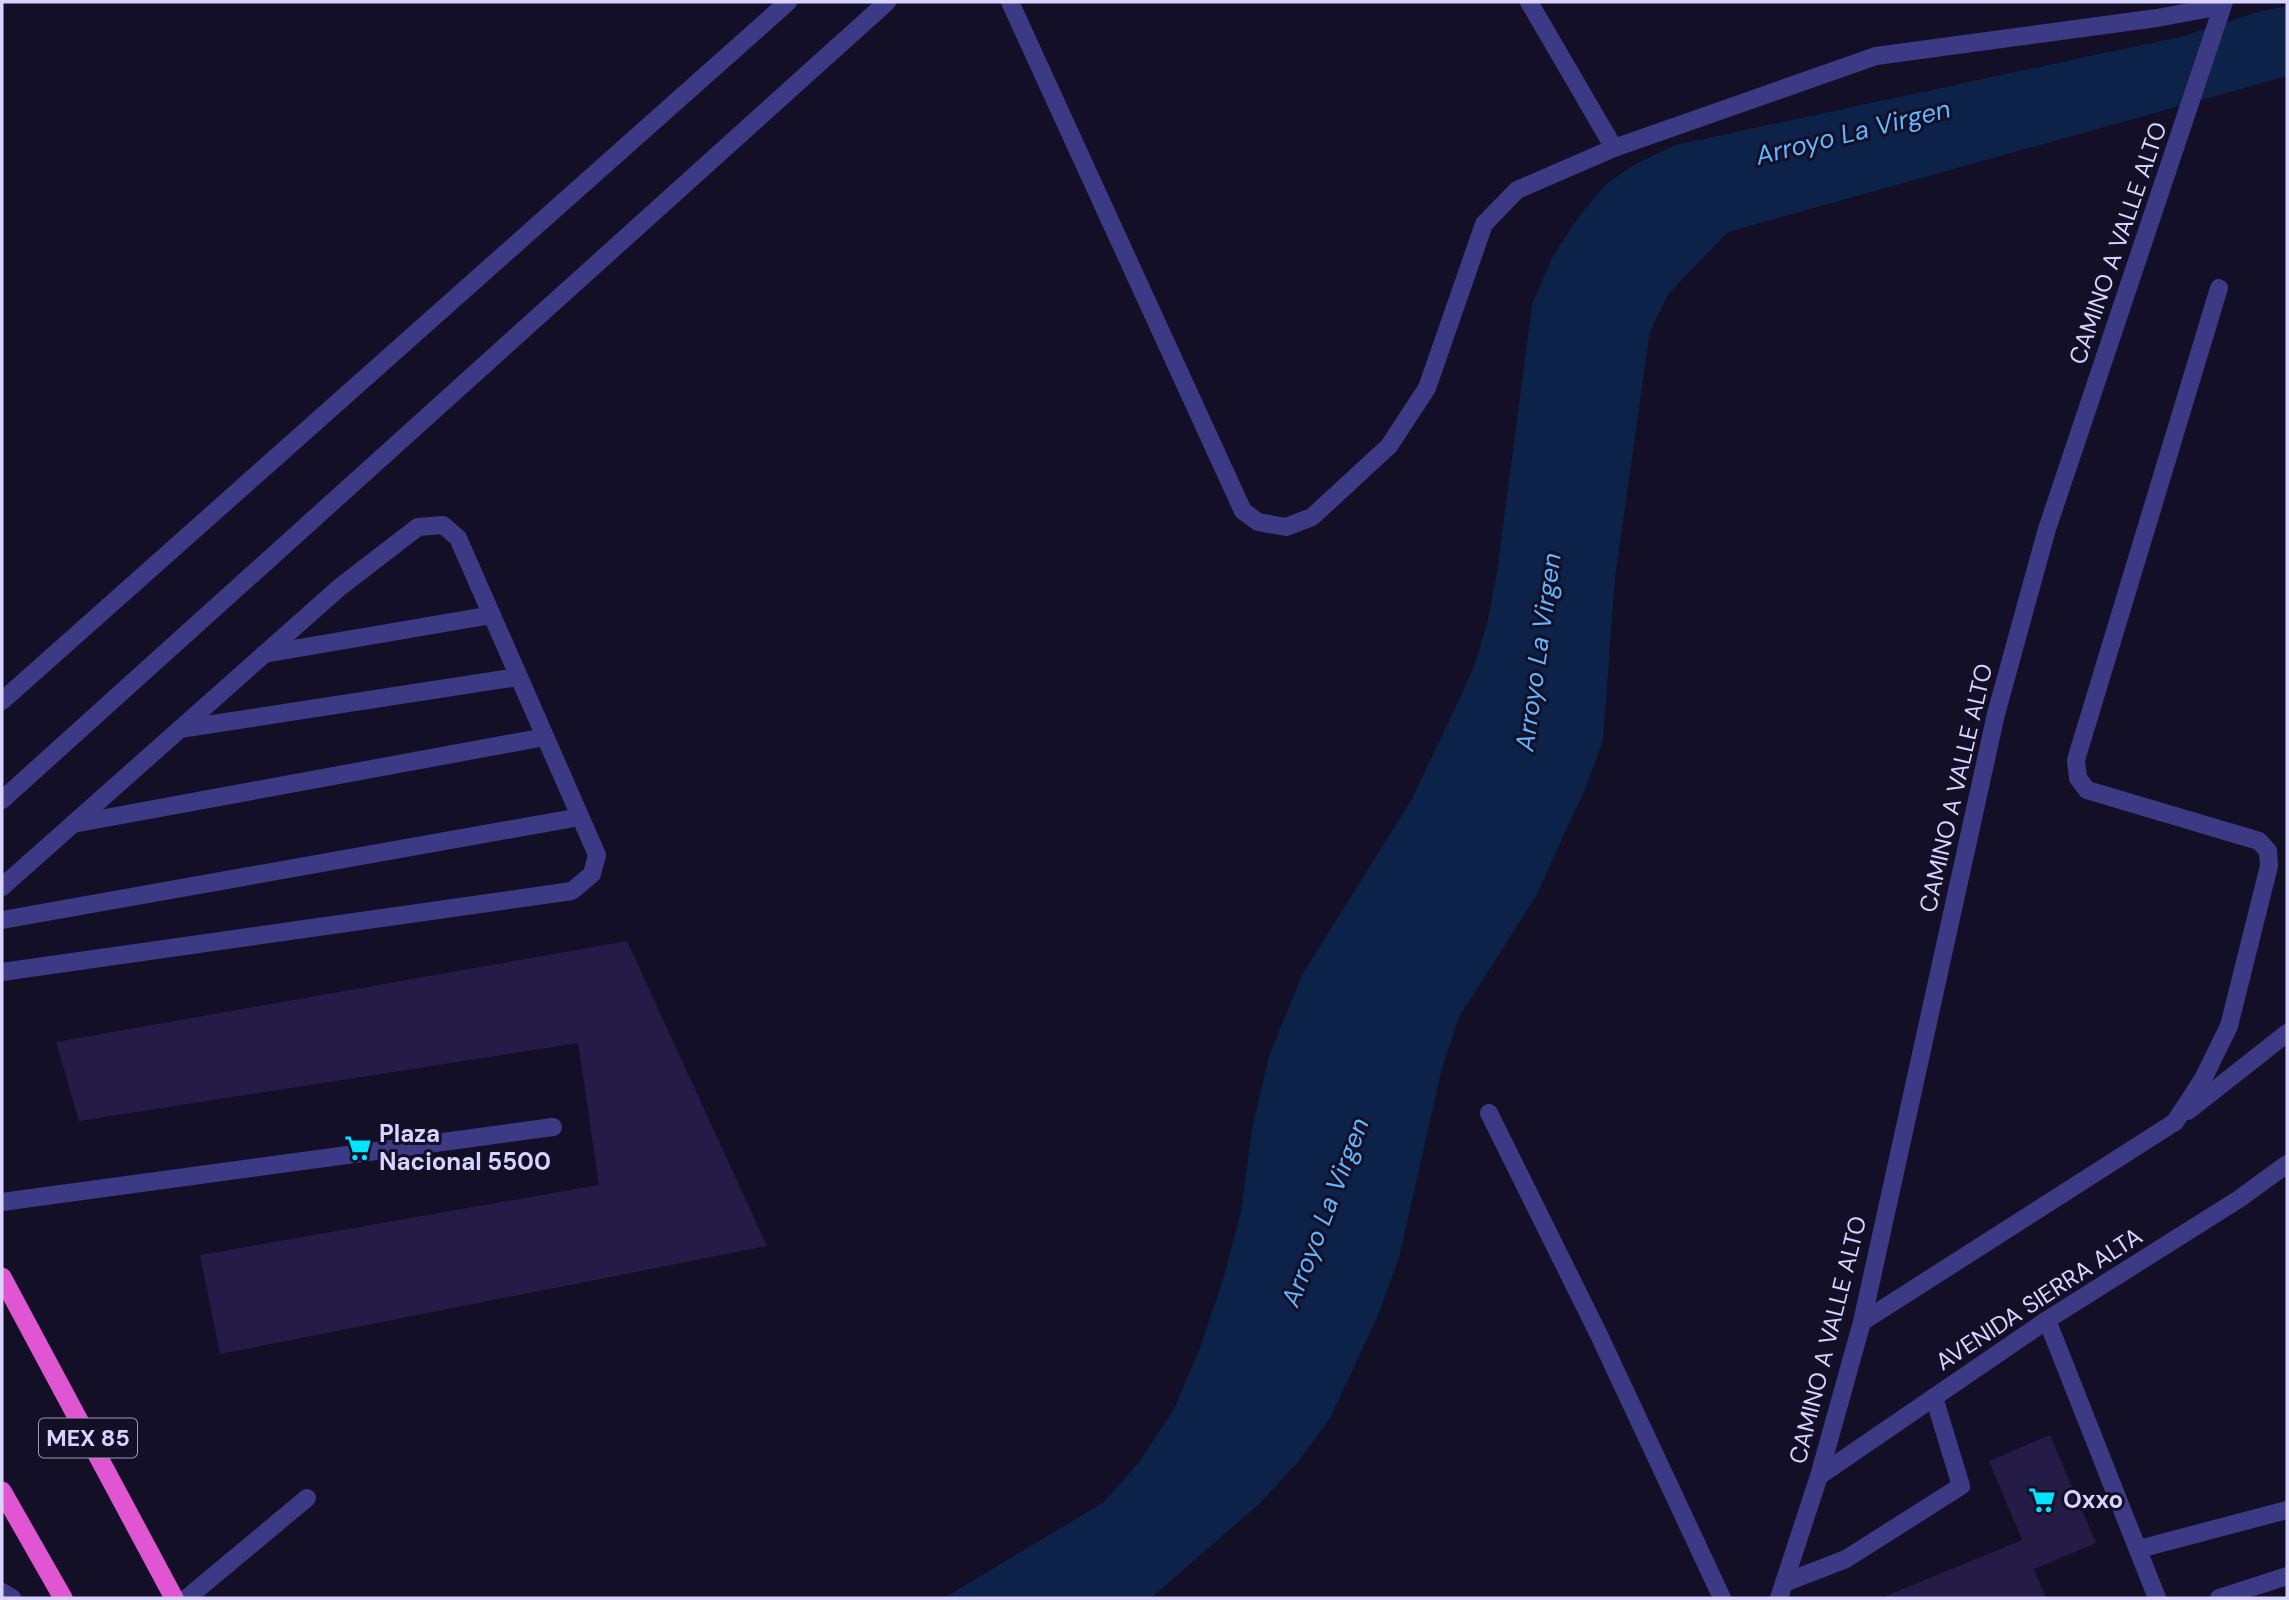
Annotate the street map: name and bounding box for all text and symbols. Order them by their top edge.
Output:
water label: Arroyo La Virgen [1751,91,1954,173]
street label: CAMINO A VALLE ALTO [2061,118,2174,368]
water label: Arroyo La Virgen [1507,551,1569,754]
street label: CAMINO A VALLE ALTO [1912,660,1999,915]
water label: Arroyo La Virgen [1273,1113,1377,1312]
place label: Plaza Nacional 5500 [379,1118,551,1177]
supermarket icon: Plaza Nacional 5500 [343,1133,373,1163]
street label: CAMINO A VALLE ALTO [1782,1213,1873,1467]
street label: AVENIDA SIERRA ALTA [1929,1220,2148,1377]
road number: MEX 85 [39,1418,137,1457]
place label: Oxxo [2063,1484,2123,1515]
supermarket icon: Oxxo [2027,1485,2057,1515]

